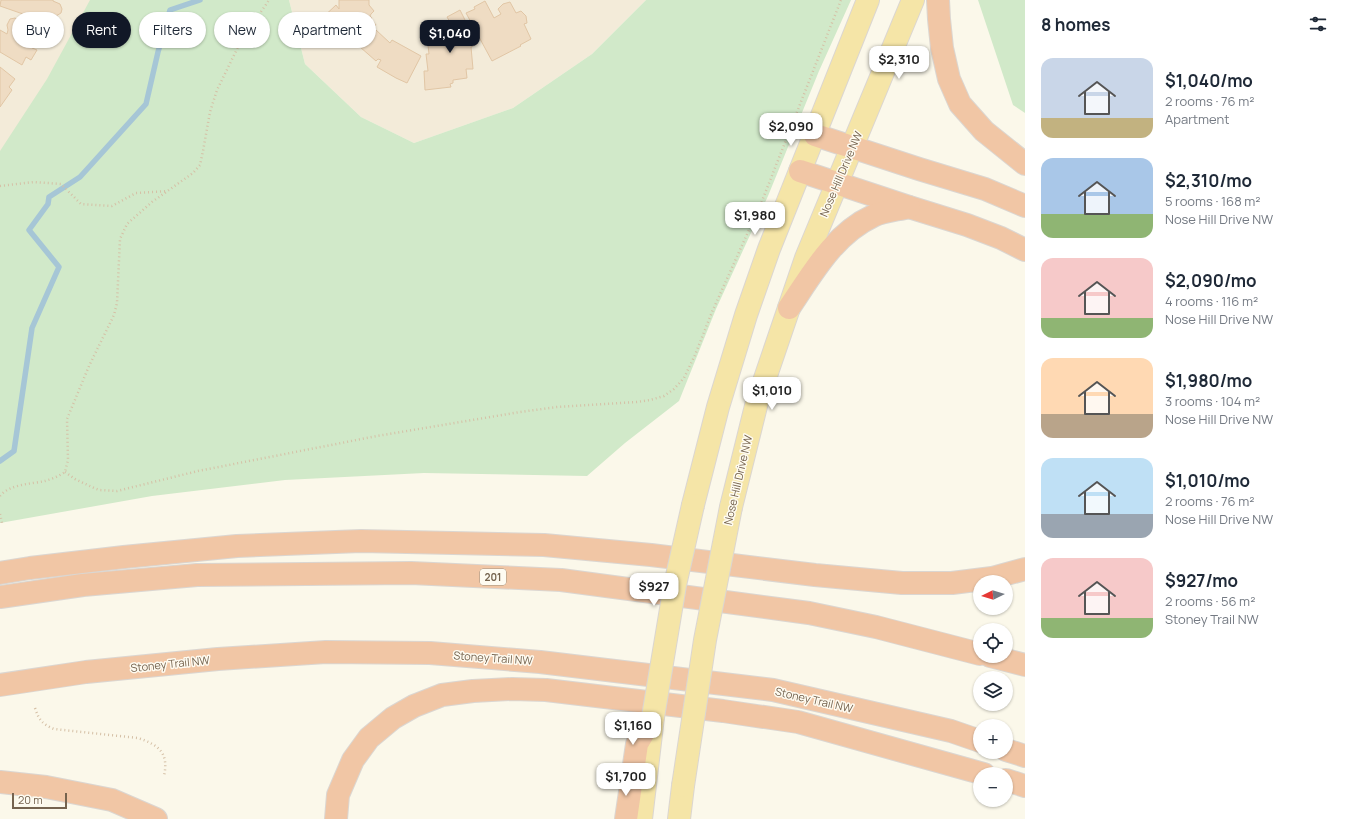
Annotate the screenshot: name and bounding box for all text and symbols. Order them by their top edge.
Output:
chip: Buy [12,12,64,48]
chip: Rent [72,12,131,48]
chip: Filters [139,12,206,48]
chip: New [214,12,270,48]
chip: Apartment [278,12,376,48]
text: 8 homes [1041,13,1111,36]
icon: filters [1307,13,1329,35]
pin: $1,040 [417,20,483,54]
text: $1,040 [429,24,471,42]
pin: $2,310 [866,46,932,80]
text: $2,310 [878,50,920,68]
text: $1,040/mo [1165,69,1253,92]
icon: home [1073,74,1121,122]
text: 2 rooms · 76 m² [1165,92,1254,110]
text: Apartment [1165,110,1229,128]
pin: $2,090 [758,113,824,147]
text: $2,090 [768,117,814,135]
street label: Nose Hill Drive NW [816,128,866,219]
text: $2,310/mo [1165,169,1252,192]
icon: home [1073,174,1121,222]
text: 5 rooms · 168 m² [1165,192,1261,210]
pin: $1,980 [722,202,788,236]
text: $1,980 [734,206,776,224]
text: Nose Hill Drive NW [1165,210,1273,228]
text: $2,090/mo [1165,269,1256,292]
icon: home [1073,274,1121,322]
text: 4 rooms · 116 m² [1165,292,1258,310]
text: Nose Hill Drive NW [1165,310,1273,328]
text: $1,980/mo [1165,369,1252,392]
icon: home [1073,374,1121,422]
pin: $1,010 [739,377,805,411]
text: $1,010 [752,381,792,399]
text: 3 rooms · 104 m² [1165,392,1260,410]
text: Nose Hill Drive NW [1165,410,1273,428]
street label: Nose Hill Drive NW [720,433,755,526]
text: $1,010/mo [1165,469,1250,492]
icon: home [1073,474,1121,522]
text: 2 rooms · 76 m² [1165,492,1254,510]
text: Nose Hill Drive NW [1165,510,1273,528]
road number: 201 [480,569,506,585]
text: $927/mo [1165,569,1238,592]
pin: $927 [630,573,678,607]
icon: home [1073,574,1121,622]
north arrow [973,575,1013,615]
map controls [973,575,1013,807]
text: $927 [639,577,669,595]
text: 2 rooms · 56 m² [1165,592,1255,610]
text: Stoney Trail NW [1165,610,1259,628]
button: locate [973,623,1013,663]
street label: Stoney Trail NW [453,647,534,668]
street label: Stoney Trail NW [130,652,211,675]
button: layers [973,671,1013,711]
street label: Stoney Trail NW [774,683,855,716]
pin: $1,160 [600,712,666,746]
text: $1,160 [614,716,652,734]
button: + [973,719,1013,759]
pin: $1,700 [593,763,659,797]
text: $1,700 [605,767,647,785]
button: − [973,767,1013,807]
scale bar [12,791,67,810]
text: 20 m [18,792,43,807]

